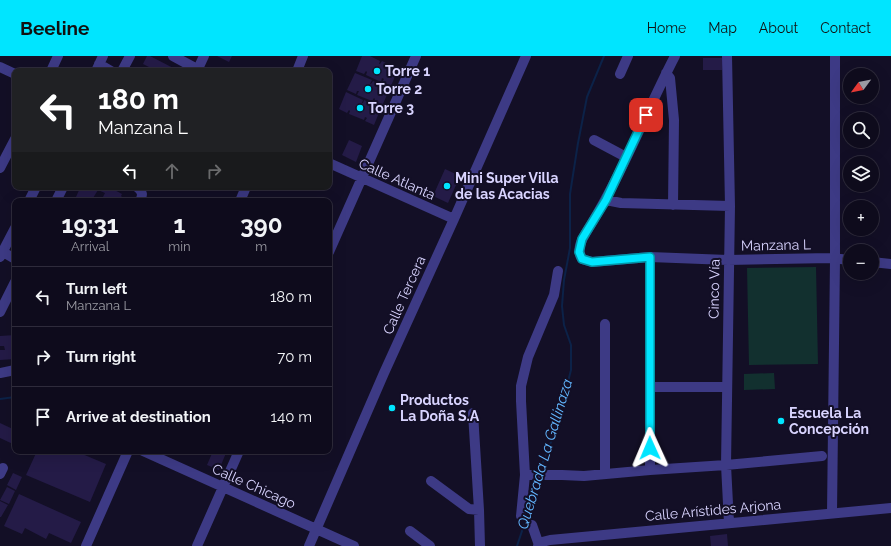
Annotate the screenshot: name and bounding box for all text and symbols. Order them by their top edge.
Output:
text: Beeline [20,17,89,39]
text: Home [647,20,686,36]
text: Map [708,20,737,36]
text: About [759,20,798,36]
text: Contact [820,20,871,36]
place label: Torre 1 [385,63,430,79]
marker: Torre 1 [372,66,382,76]
north arrow [843,68,879,104]
map controls [843,68,879,280]
place label: Torre 2 [376,81,422,97]
text: 180 m [98,83,179,116]
icon: left [32,84,84,136]
marker: Torre 2 [363,84,373,94]
pin [629,98,663,132]
place label: Torre 3 [368,100,414,116]
marker: Torre 3 [355,103,365,113]
icon: arrive [635,104,657,126]
button: search [843,112,879,148]
text: Manzana L [98,117,188,138]
street label: Calle Atlanta [356,155,438,203]
button: layers [843,156,879,192]
icon: left [119,160,141,182]
icon: ahead [161,160,183,182]
icon: right [203,160,225,182]
place label: Mini Super Villa de las Acacias [455,170,558,202]
marker: Mini Super Villa de las Acacias [442,181,452,191]
button: + [843,200,879,236]
text: 19:31 [62,210,119,239]
text: 1 [174,210,185,239]
text: 390 [240,210,282,239]
street label: Manzana L [741,236,811,254]
text: Arrival [71,239,109,254]
text: min [168,239,191,254]
text: m [255,239,267,254]
button: − [843,244,879,280]
street label: Calle Tercera [380,253,428,337]
street label: Cinco Vía [705,259,723,319]
text: Turn left [66,280,127,298]
icon: left [32,286,54,308]
text: 180 m [270,288,312,306]
text: Manzana L [66,298,131,313]
icon: right [32,346,54,368]
text: Turn right [66,348,136,366]
text: 70 m [277,348,312,366]
water label: Quebrada La Gallinaza [514,377,576,531]
place label: Productos La Doña S.A [400,392,480,424]
marker: Productos La Doña S.A [387,403,397,413]
place label: Escuela La Concepción [789,405,869,437]
icon: arrive [32,406,54,428]
text: Arrive at destination [66,408,211,426]
text: 140 m [271,408,312,426]
marker: Escuela La Concepción [776,416,786,426]
position arrow [629,427,671,469]
street label: Calle Chicago [210,460,298,512]
street label: Calle Arístides Arjona [644,496,782,524]

